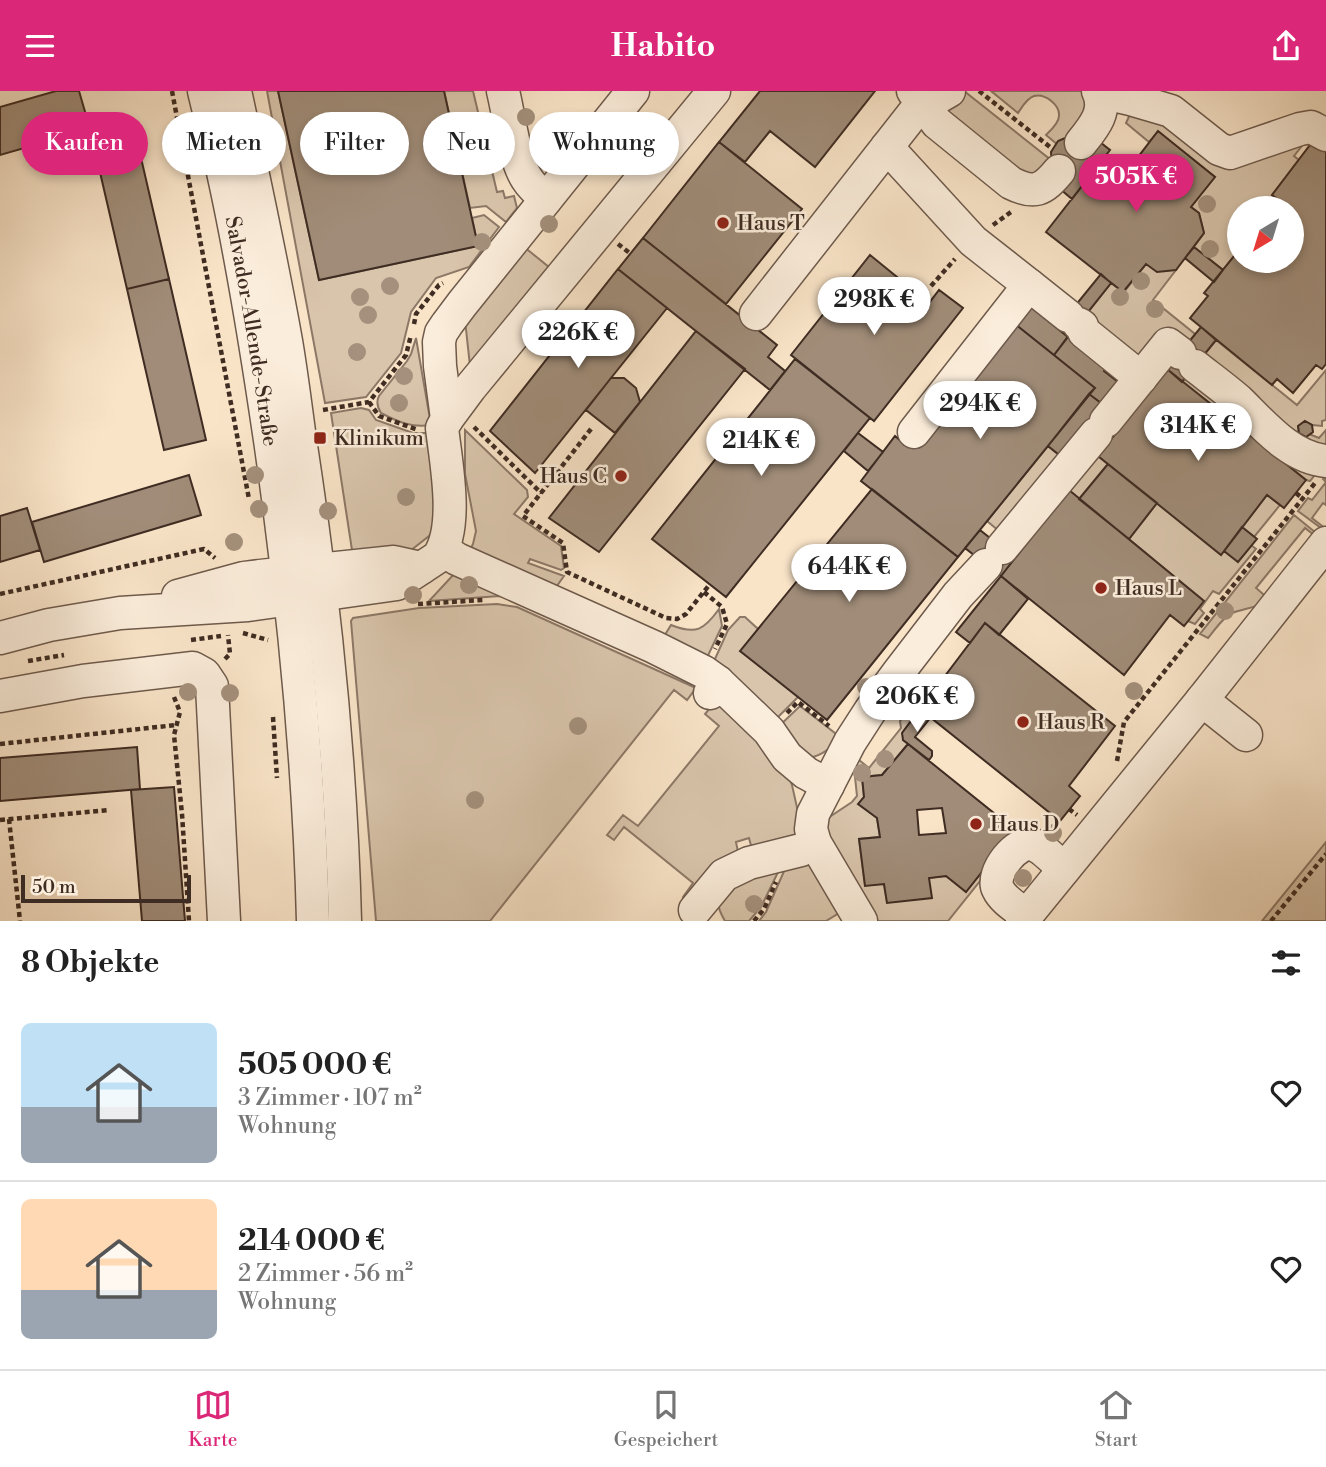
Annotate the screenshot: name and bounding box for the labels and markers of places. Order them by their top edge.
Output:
pin: 505K € [1079,155,1193,214]
place label: Haus T [737,211,805,237]
marker: Haus T [715,215,731,231]
pin: 298K € [817,278,931,337]
pin: 226K € [521,310,635,370]
pin: 294K € [923,381,1037,441]
pin: 314K € [1141,403,1255,463]
pin: 214K € [704,419,818,478]
place label: Klinikum [334,426,424,452]
marker: Klinikum [312,430,328,446]
place label: Haus C [540,464,607,490]
marker: Haus C [613,468,629,484]
pin: 644K € [792,545,906,604]
place label: Haus L [1115,576,1182,602]
marker: Haus L [1093,580,1109,596]
pin: 206K € [860,675,974,734]
place label: Haus R [1037,710,1105,736]
marker: Haus R [1015,714,1031,730]
place label: Haus D [990,812,1059,838]
marker: Haus D [968,816,984,832]

